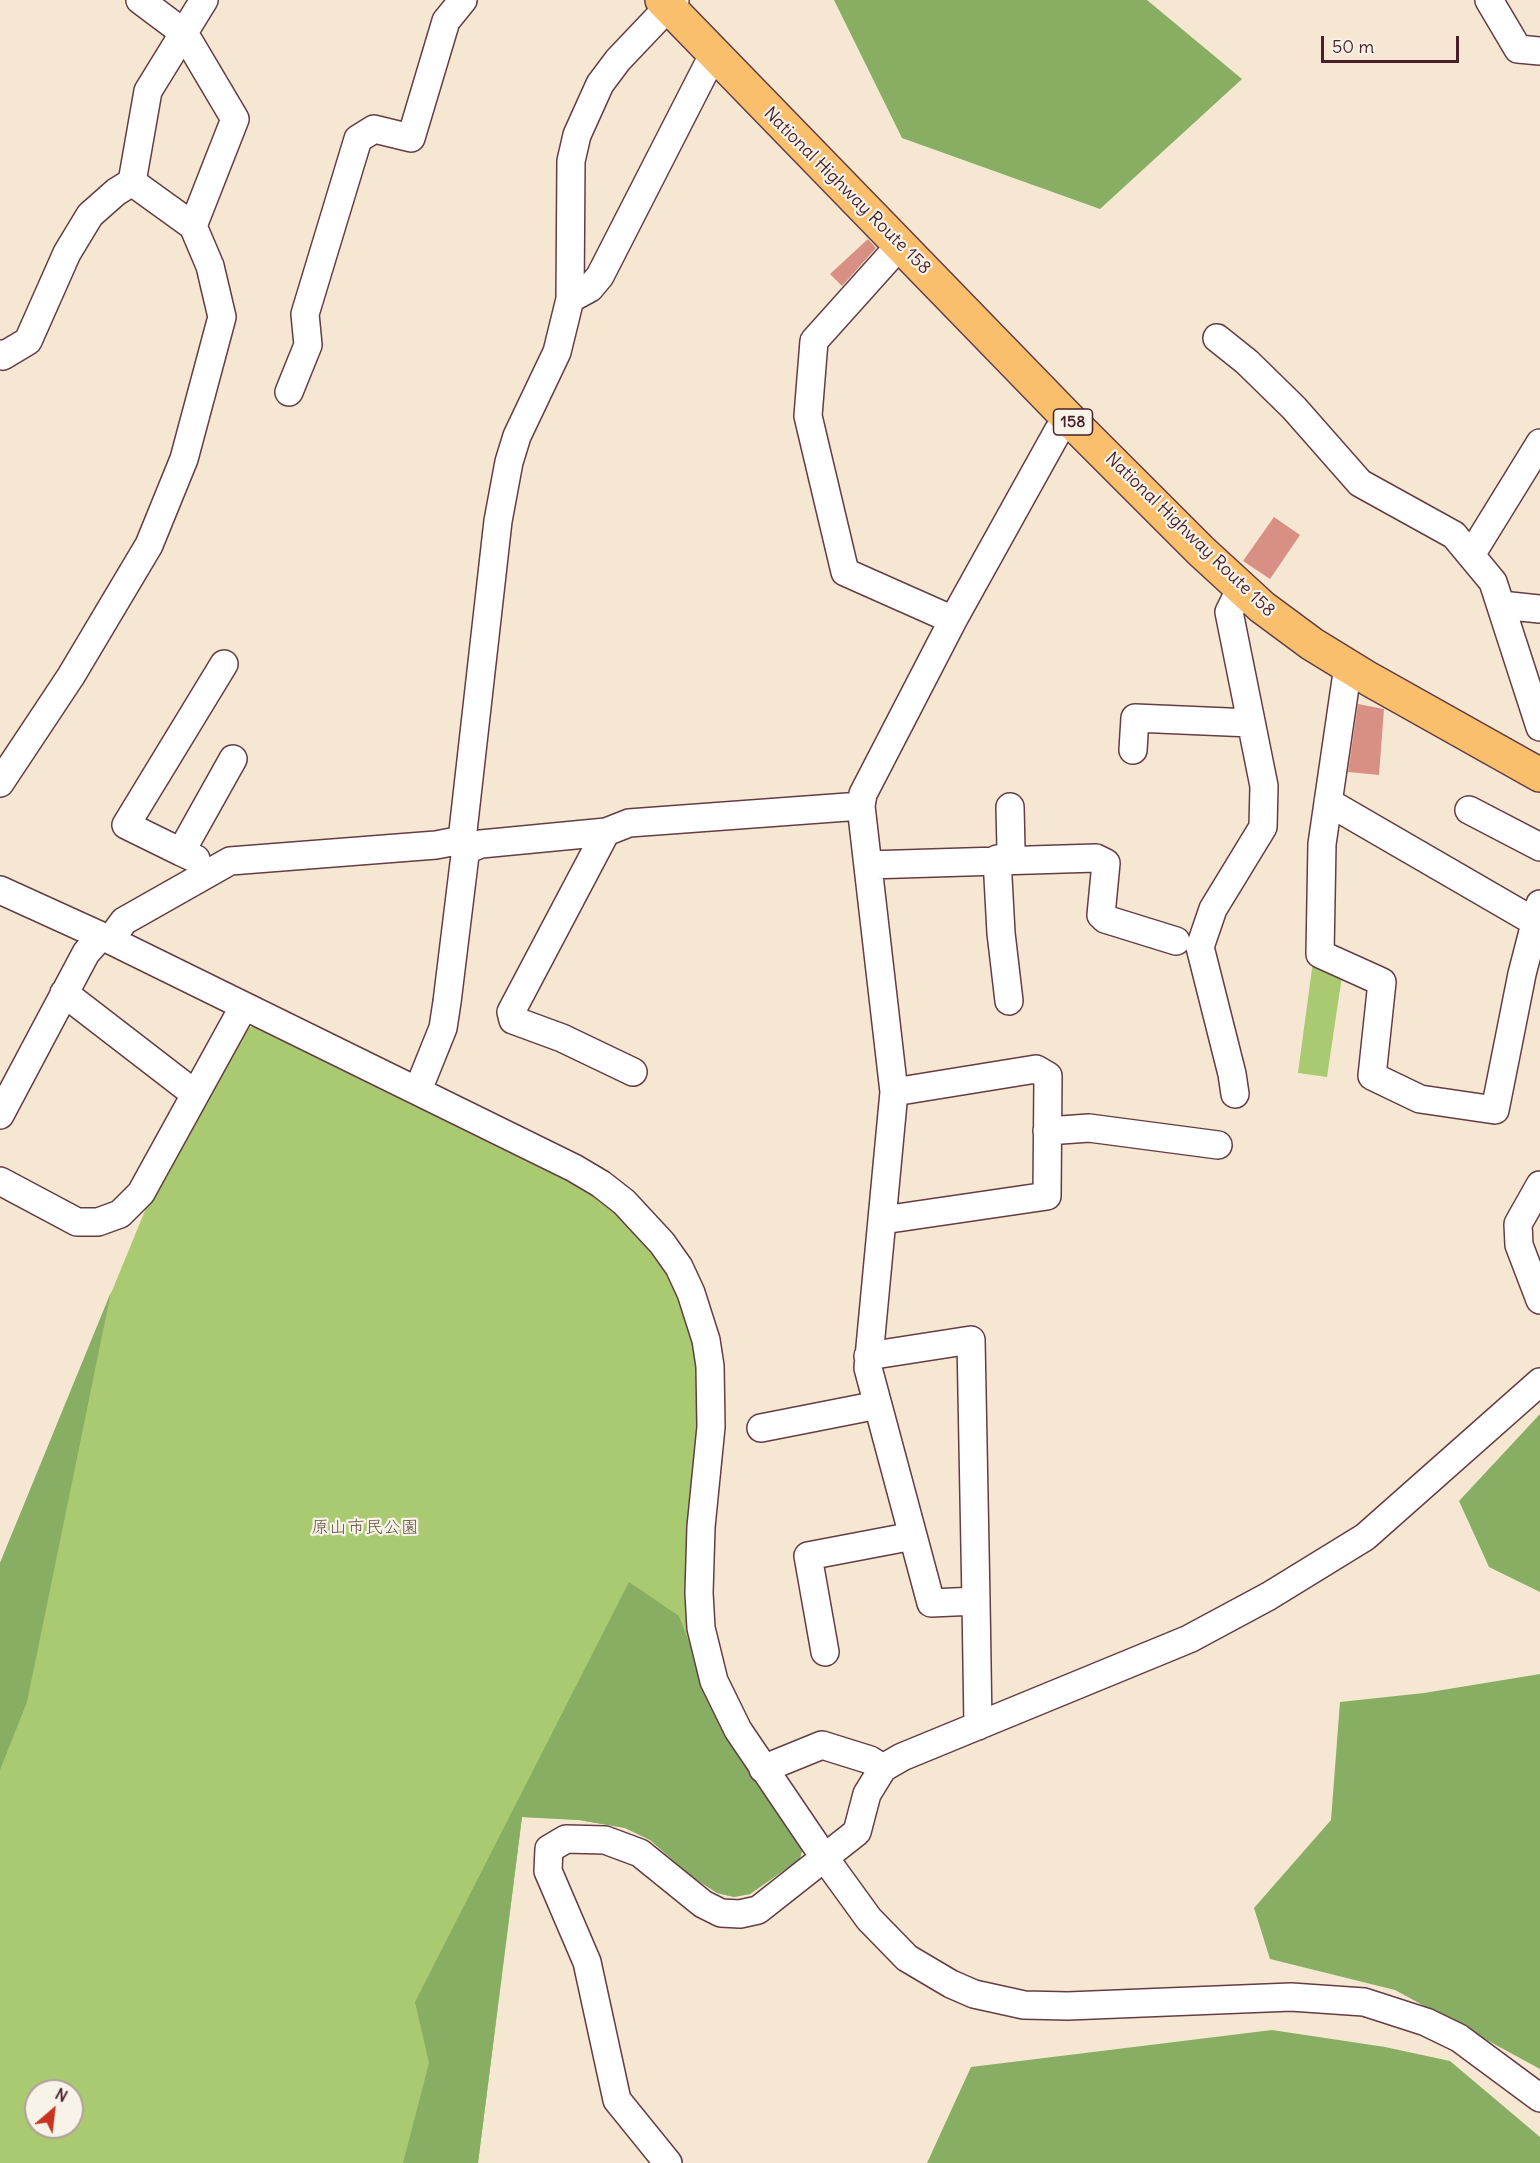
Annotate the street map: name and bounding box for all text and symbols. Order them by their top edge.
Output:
scale bar [1324,24,1462,62]
text: 50 m [1332,35,1374,58]
street label: National Highway Route 158 [759,103,935,279]
road number: 158 [1054,409,1092,435]
street label: National Highway Route 158 [1101,448,1279,622]
park label: 原山市民公園 [311,1517,419,1539]
north arrow [24,2079,84,2139]
text: N [52,2083,71,2106]

